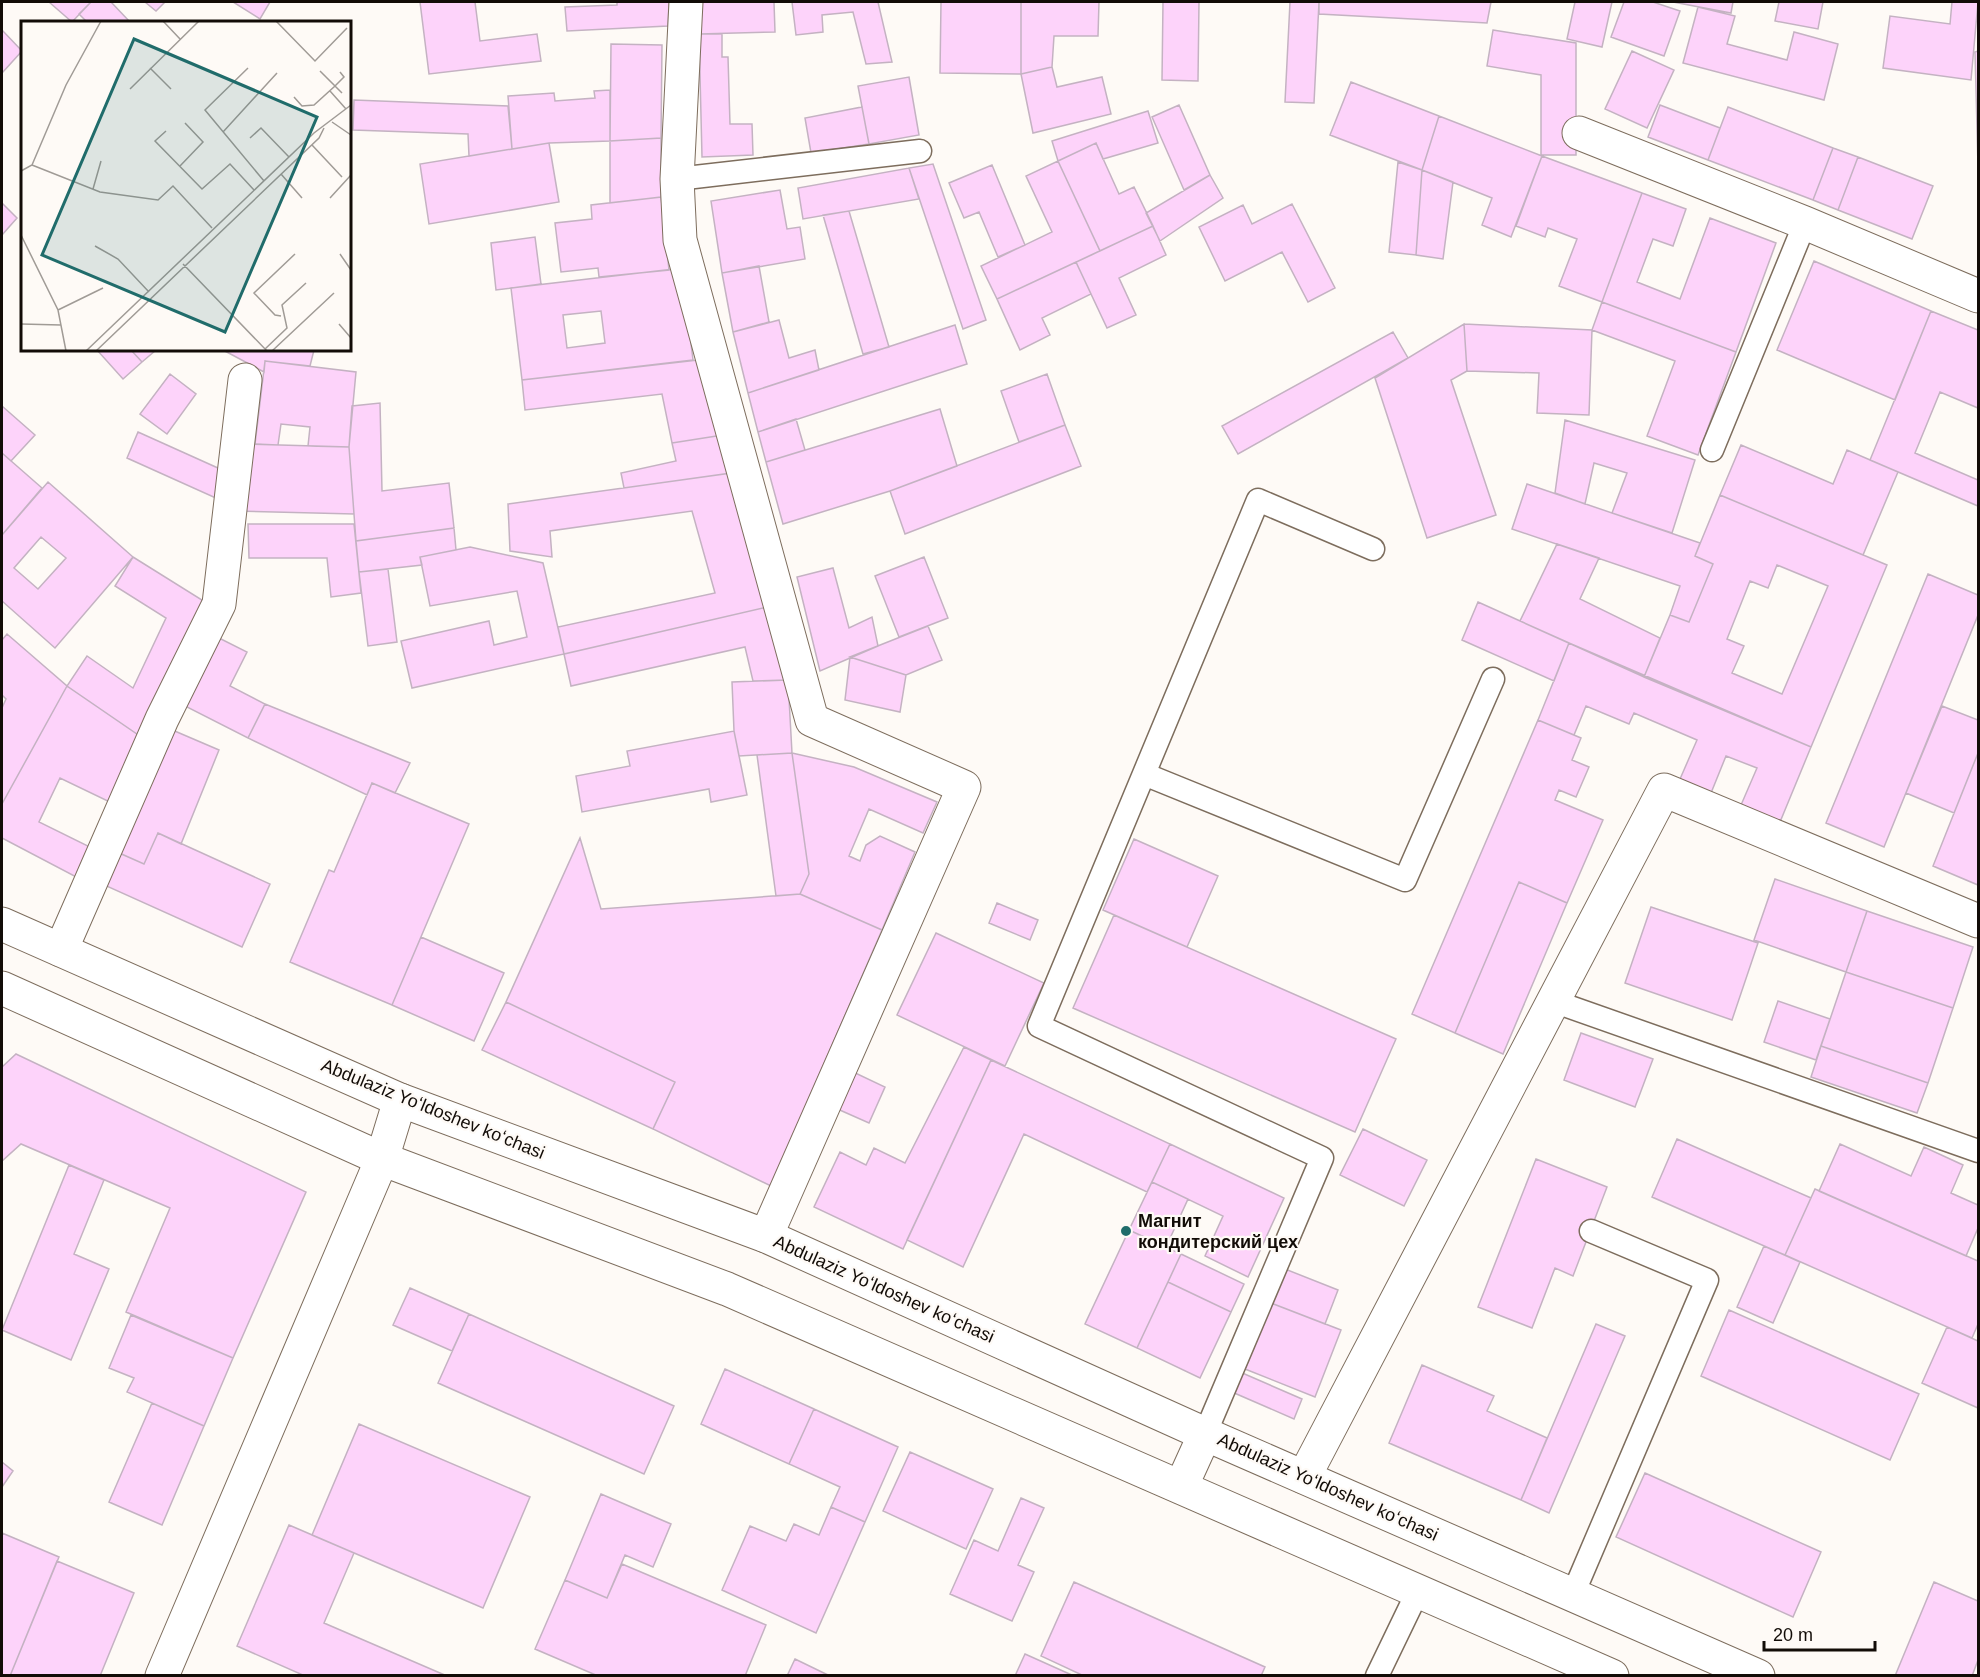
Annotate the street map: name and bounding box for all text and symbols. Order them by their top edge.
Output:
inset map [21,21,351,351]
street label: Abdulaziz Yoʻldoshev koʻchasi [318,1055,548,1163]
place label: Магнит кондитерский цех [1138,1211,1298,1252]
marker: Магнит кондитерский цех [1119,1224,1133,1238]
street label: Abdulaziz Yoʻldoshev koʻchasi [771,1231,997,1347]
street label: Abdulaziz Yoʻldoshev koʻchasi [1215,1429,1441,1545]
scale bar [1764,1614,1875,1652]
text: 20 m [1773,1625,1813,1645]

